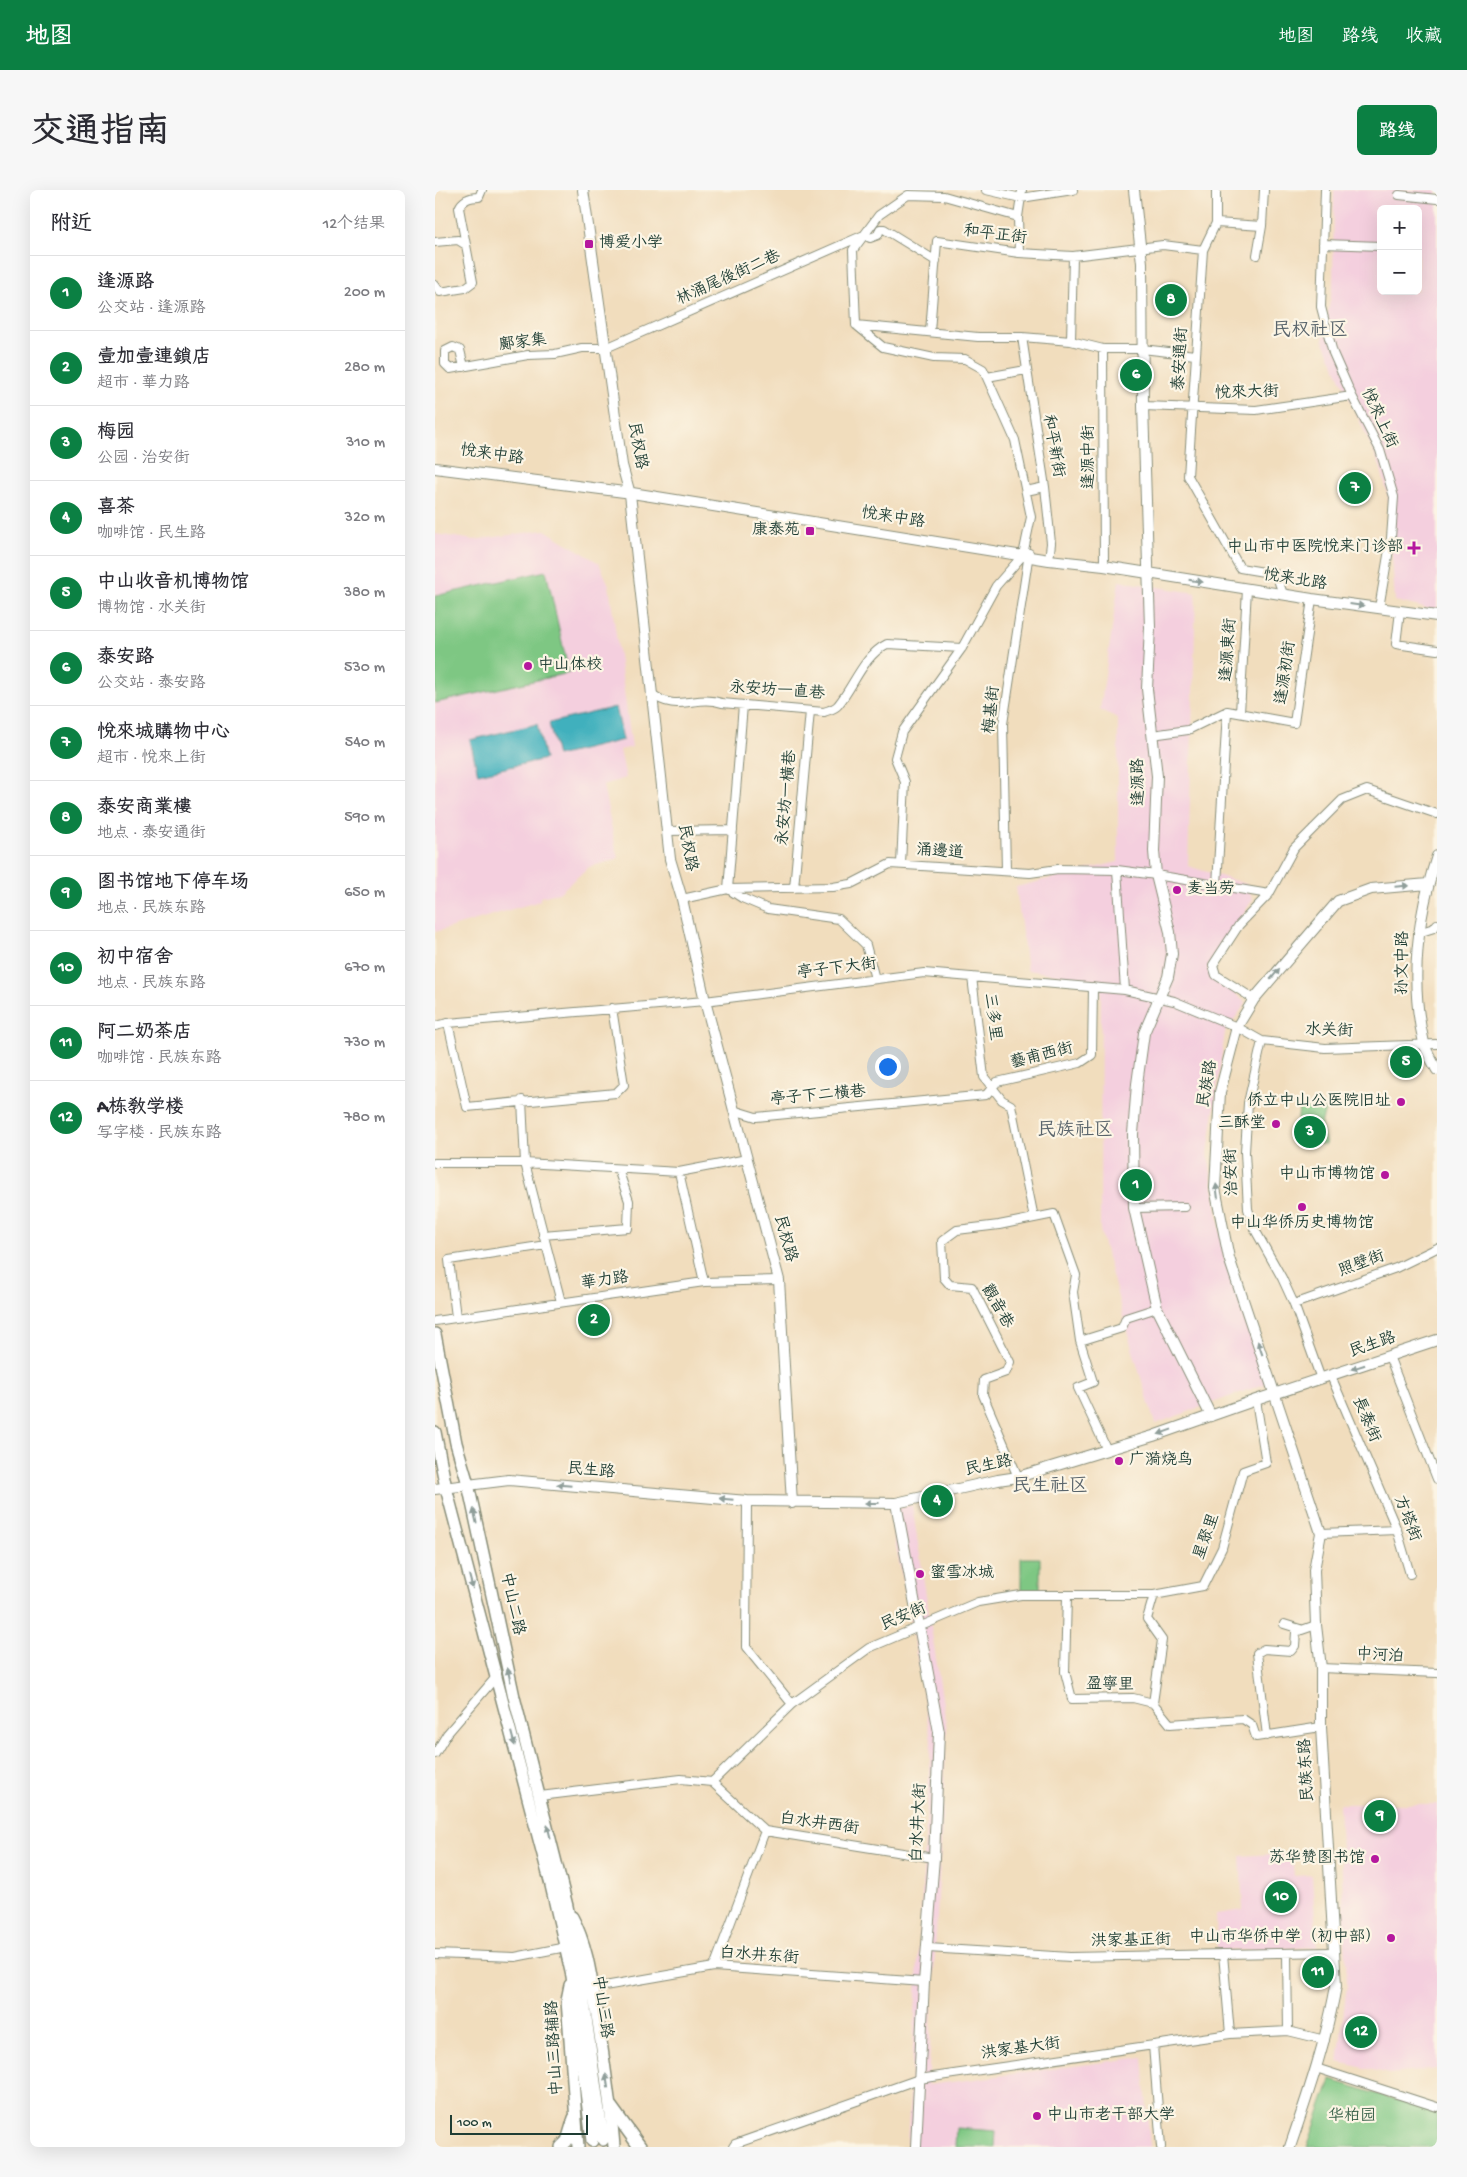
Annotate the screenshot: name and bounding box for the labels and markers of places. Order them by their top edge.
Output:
place label: 博爱小学 [599,233,663,254]
marker: 博爱小学 [583,238,595,250]
pin: 8 [1155,281,1187,319]
pin: 6 [1120,356,1152,394]
pin: 7 [1339,469,1371,507]
place label: 康泰苑 [752,520,800,541]
marker: 康泰苑 [804,525,816,537]
place label: 中山市中医院悦来门诊部 [1227,537,1403,558]
marker: 中山市中医院悦来门诊部 [1407,541,1421,555]
place label: 中山体校 [538,655,602,676]
marker: 中山体校 [522,660,534,672]
place label: 麦当劳 [1187,879,1235,900]
marker: 麦当劳 [1171,884,1183,896]
pin: 5 [1390,1043,1422,1081]
place label: 侨立中山公医院旧址 [1247,1091,1391,1112]
marker: 侨立中山公医院旧址 [1395,1096,1407,1108]
pin: 3 [1294,1113,1326,1151]
place label: 三酥堂 [1218,1114,1266,1134]
marker: 三酥堂 [1270,1118,1282,1130]
place label: 中山市博物馆 [1279,1164,1375,1185]
pin: 1 [1120,1166,1152,1204]
marker: 中山市博物馆 [1379,1169,1391,1181]
marker: 中山华侨历史博物馆 [1296,1201,1308,1213]
place label: 中山华侨历史博物馆 [1230,1213,1374,1234]
pin: 2 [578,1301,610,1339]
place label: 广漪烧鸟 [1129,1450,1193,1471]
marker: 广漪烧鸟 [1113,1455,1125,1467]
pin: 4 [921,1482,953,1520]
place label: 蜜雪冰城 [930,1563,994,1584]
marker: 蜜雪冰城 [914,1568,926,1580]
pin: 9 [1364,1797,1396,1835]
place label: 苏华赞图书馆 [1269,1848,1365,1869]
marker: 苏华赞图书馆 [1369,1853,1381,1865]
pin: 10 [1265,1878,1297,1916]
place label: 中山市华侨中学（初中部） [1189,1927,1381,1948]
marker: 中山市华侨中学（初中部） [1385,1932,1397,1944]
pin: 11 [1302,1953,1334,1991]
pin: 12 [1345,2013,1377,2051]
place label: 中山市老干部大学 [1047,2105,1175,2126]
marker: 中山市老干部大学 [1031,2110,1043,2122]

